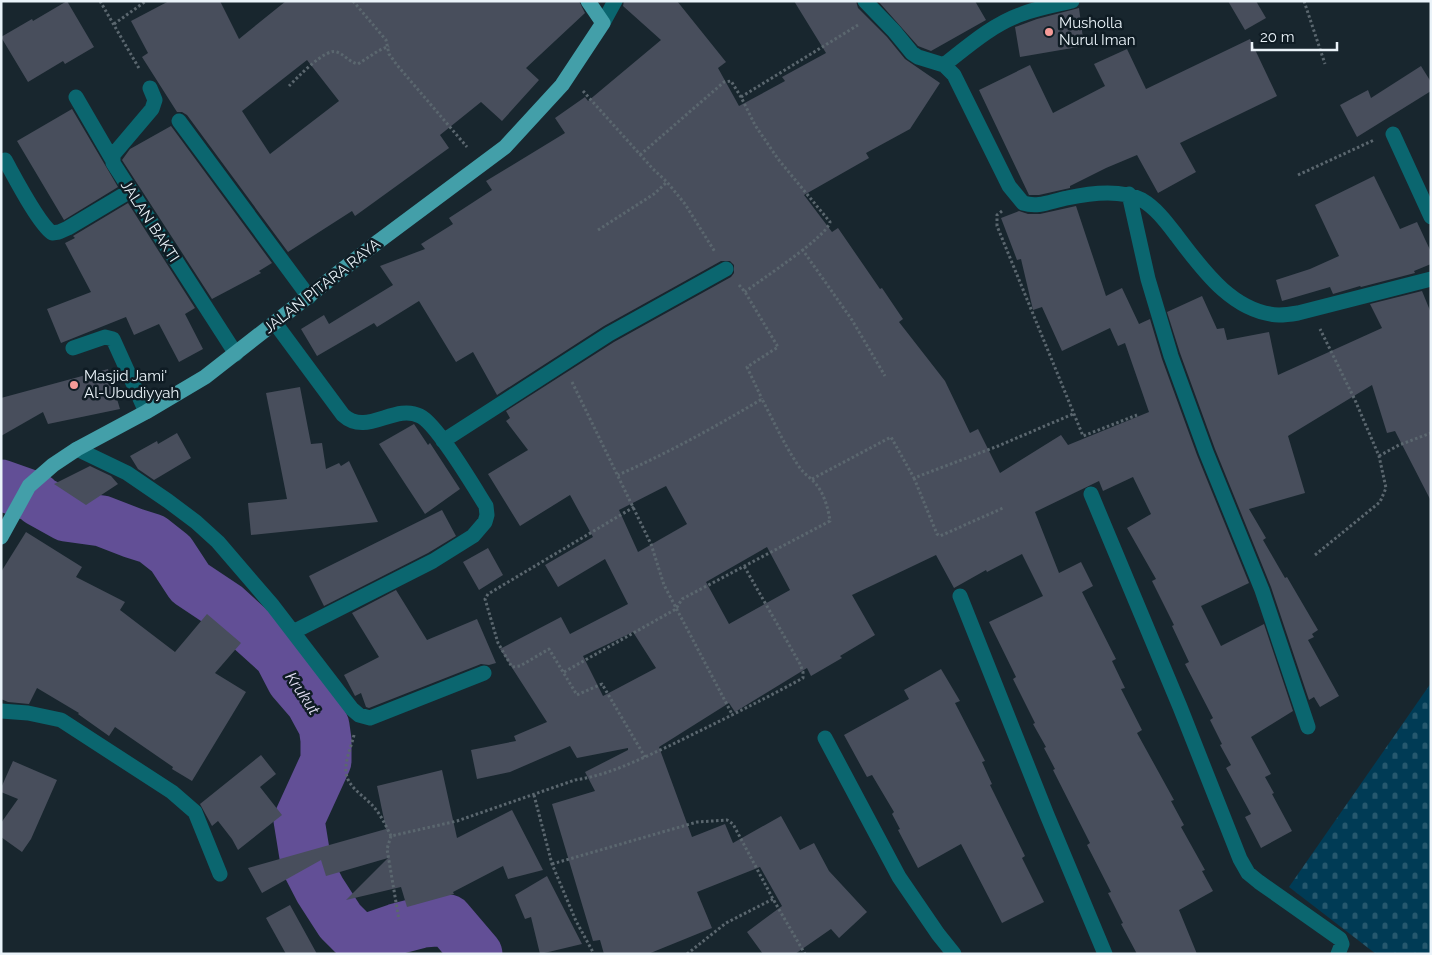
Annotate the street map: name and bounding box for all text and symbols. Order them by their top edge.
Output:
place label: Musholla Nurul Iman [1059,14,1136,49]
scale bar [1252,20,1337,52]
marker: Musholla Nurul Iman [1043,26,1055,38]
text: 20 m [1260,28,1295,46]
street label: JALAN BAKTI [117,177,183,265]
street label: JALAN PITARA RAYA [260,235,384,337]
place label: Masjid Jami' Al-Ubudiyyah [84,367,179,402]
marker: Masjid Jami' Al-Ubudiyyah [68,379,80,391]
water label: Krukut [282,668,324,719]

